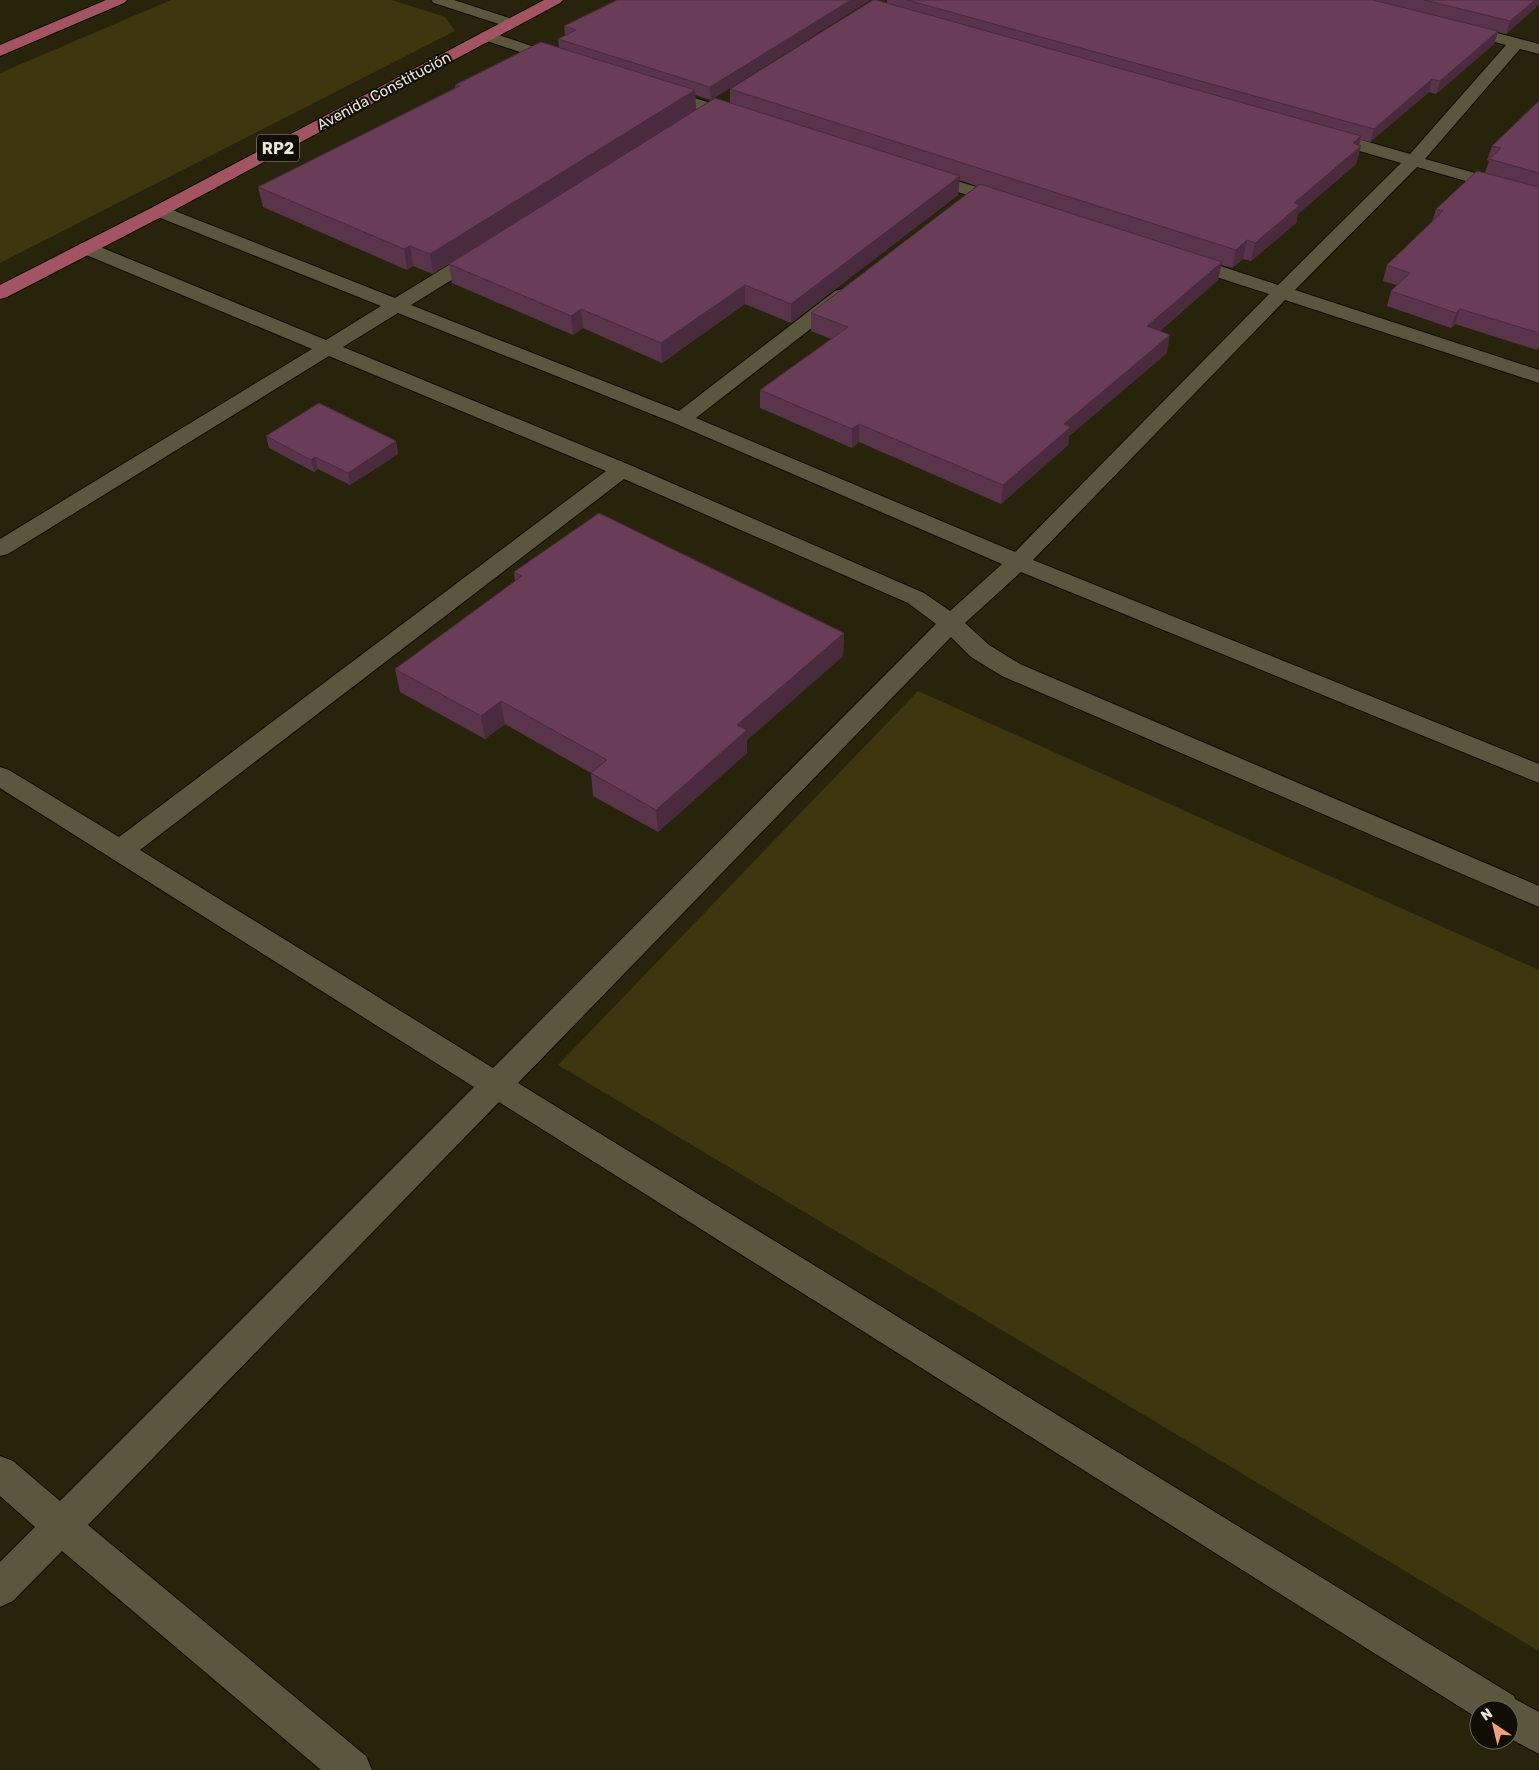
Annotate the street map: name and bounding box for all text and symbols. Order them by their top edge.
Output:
street label: Avenida Constitución [314,48,454,134]
road number: RP2 [257,134,299,162]
north arrow [1469,1700,1519,1750]
text: N [1478,1705,1496,1725]

